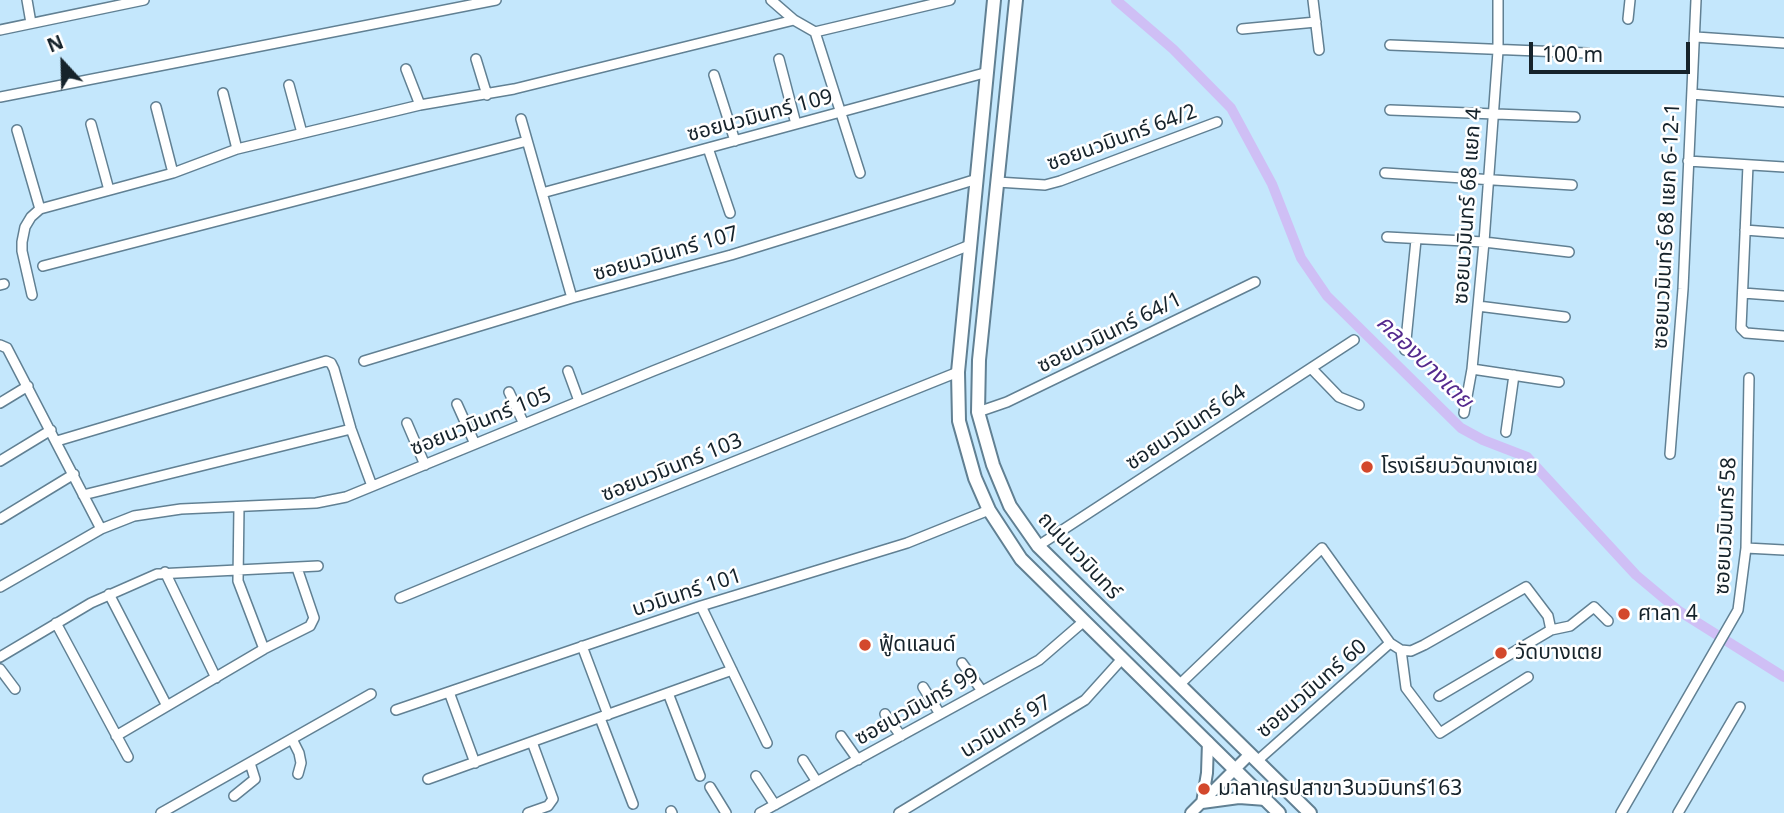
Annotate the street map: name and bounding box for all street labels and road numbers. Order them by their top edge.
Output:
street label: ซอยนวมินทร์ 109 [684,84,836,148]
street label: ซอยนวมินทร์ 64/2 [1044,99,1200,177]
street label: ซอยนวมินทร์ 68 แยก 6-12-1 [1648,102,1686,350]
street label: ซอยนวมินทร์ 68 แยก 4 [1449,107,1487,305]
street label: ซอยนวมินทร์ 107 [591,221,741,287]
street label: ซอยนวมินทร์ 64/1 [1034,287,1186,379]
street label: ซอยนวมินทร์ 64 [1121,380,1251,476]
street label: ซอยนวมินทร์ 105 [407,382,555,462]
street label: ซอยนวมินทร์ 103 [598,428,746,508]
street label: ซอยนวมินทร์ 58 [1710,457,1742,595]
street label: ถนนนวมินทร์ [1032,507,1126,605]
street label: นวมินทร์ 101 [629,563,745,623]
street label: ซอยนวมินทร์ 60 [1252,634,1372,744]
street label: ซอยนวมินทร์ 99 [851,663,983,751]
street label: นวมินทร์ 97 [956,690,1056,764]

